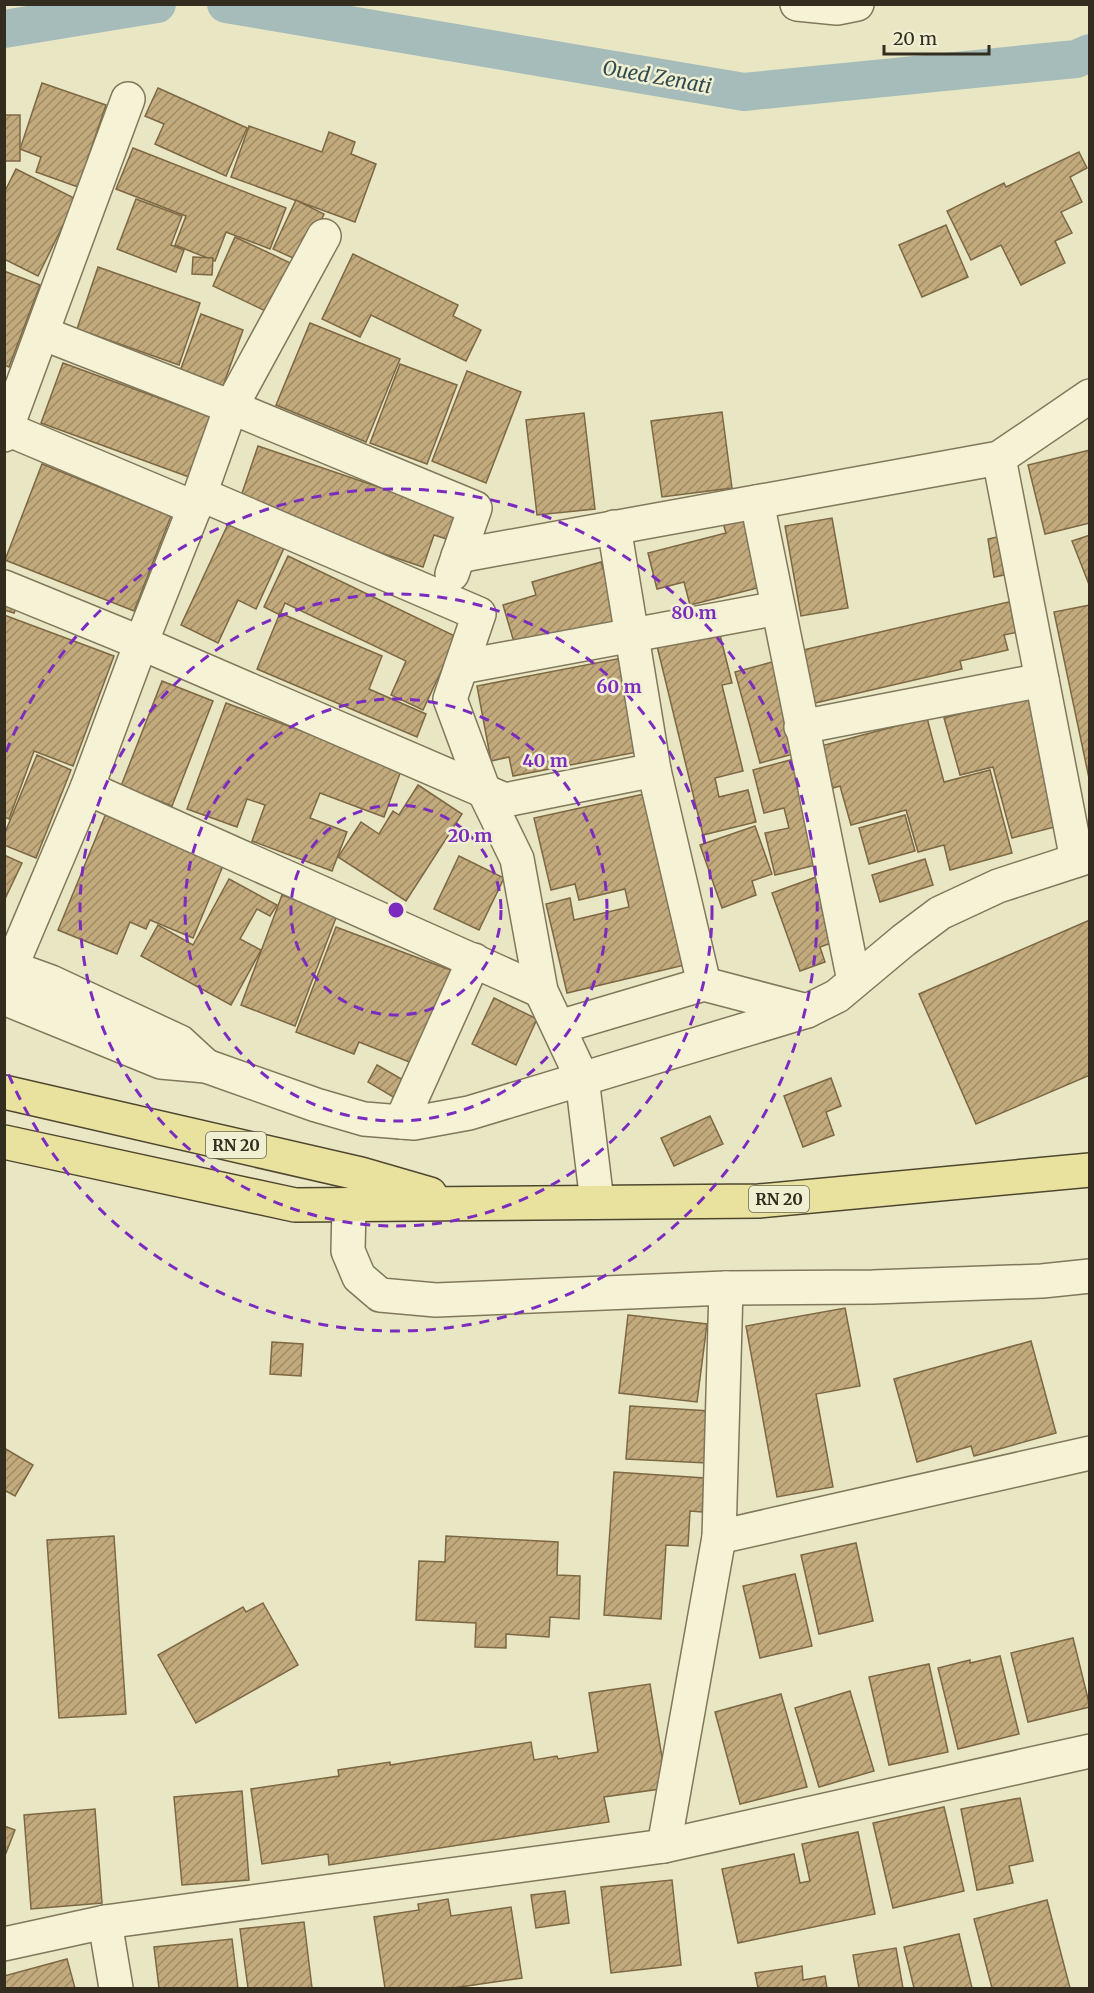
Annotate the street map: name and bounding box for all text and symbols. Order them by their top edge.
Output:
scale bar [884,18,989,56]
text: 20 m [893,27,937,50]
water label: Oued Zenati [601,55,714,98]
text: 80 m [671,601,717,624]
text: 60 m [596,675,642,698]
text: 40 m [522,749,568,772]
text: 20 m [448,824,492,847]
centre of rings [386,900,406,920]
road number: RN 20 [206,1132,266,1158]
road number: RN 20 [749,1186,809,1212]

